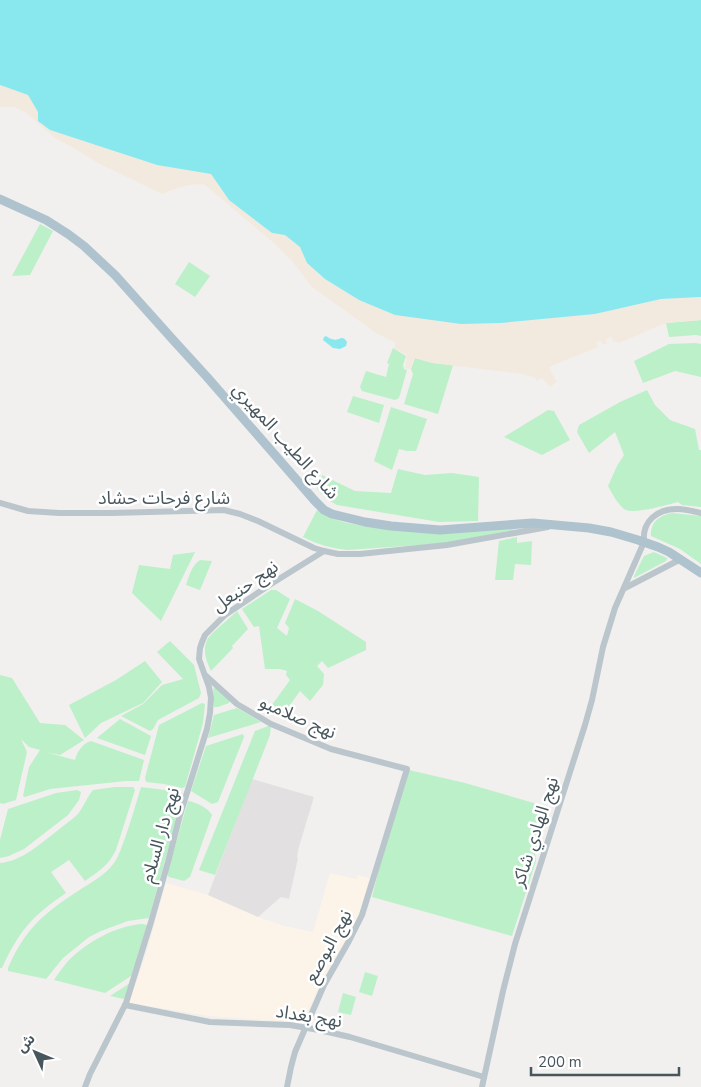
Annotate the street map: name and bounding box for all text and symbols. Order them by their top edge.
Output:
street label: شارع الطيب المهيري [226,378,345,506]
street label: شارع فرحات حشاد [98,486,230,512]
street label: نهج حنبعل [207,554,283,618]
street label: نهج صلامبو [256,689,340,745]
street label: نهج الهادي شاكر [506,774,565,891]
street label: نهج دار السلام [135,785,187,886]
street label: نهج البوصع [299,905,359,988]
street label: نهج بغداد [274,999,344,1034]
north arrow [10,1027,60,1077]
text: ش [13,1030,40,1057]
scale bar [531,1044,678,1076]
text: 200 m [538,1052,582,1072]

